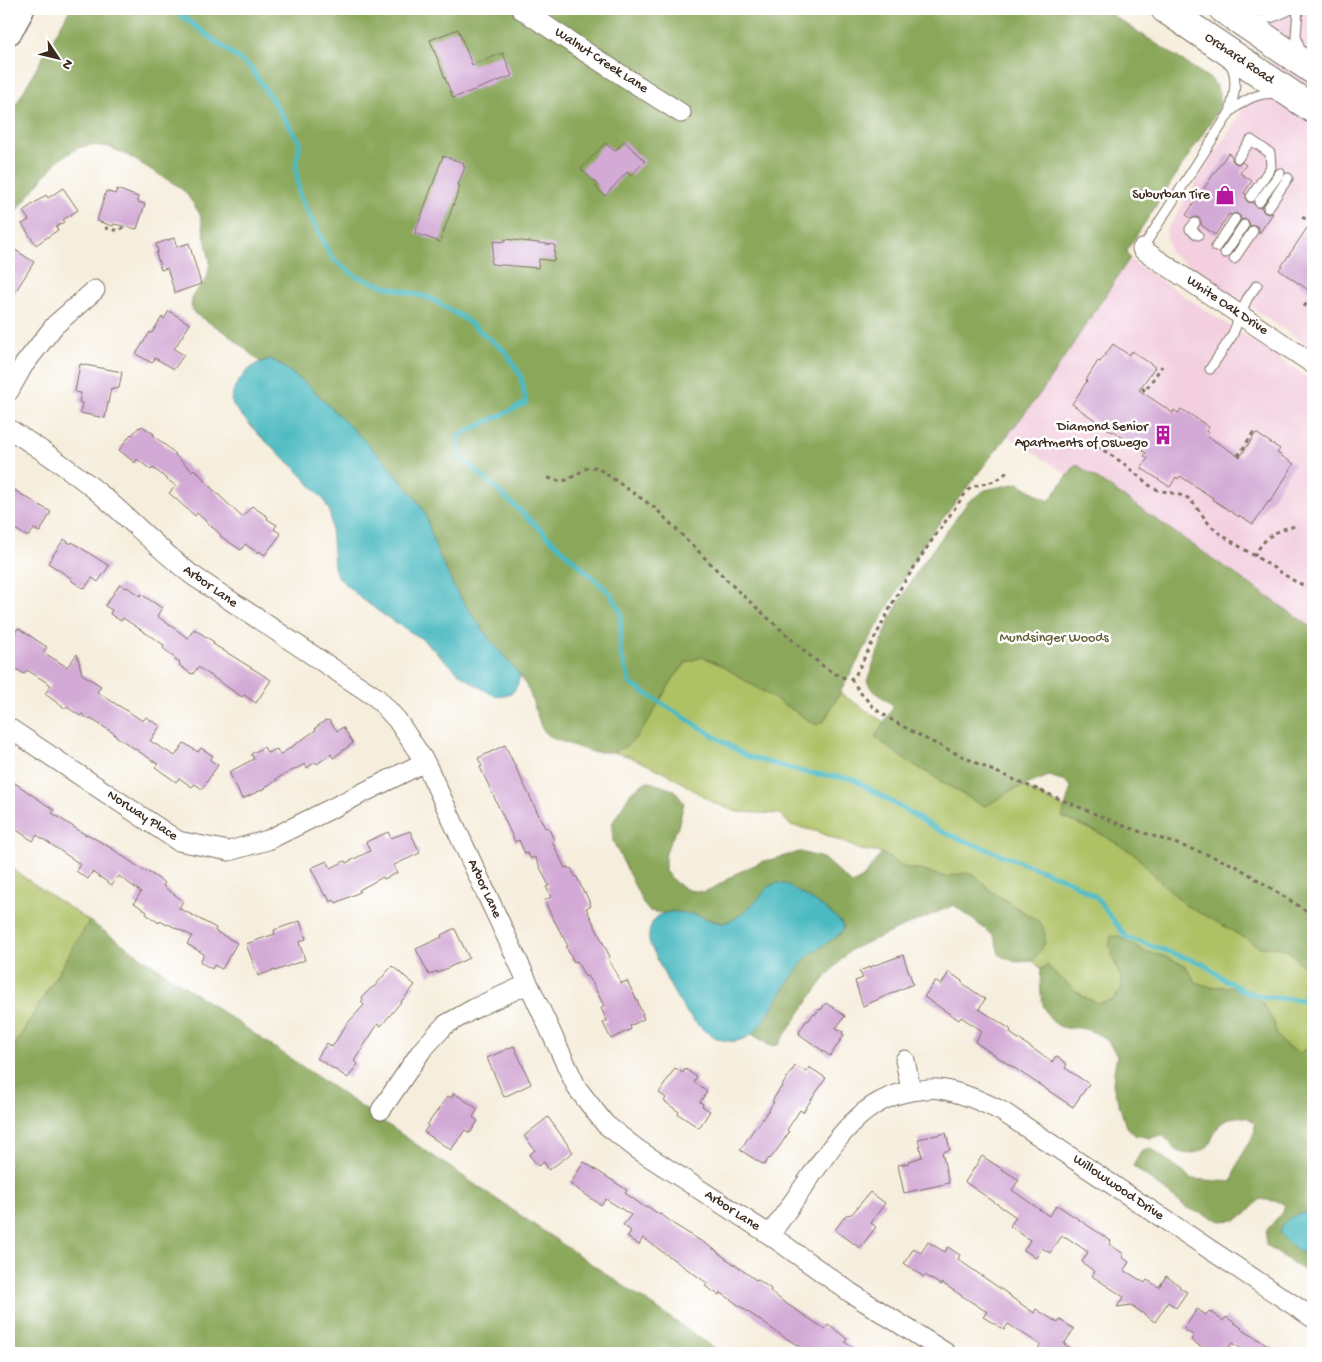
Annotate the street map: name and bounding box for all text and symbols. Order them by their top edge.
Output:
street label: Walnut Creek Lane [551,24,652,98]
street label: Orchard Road [1201,29,1279,90]
north arrow [32,32,82,82]
text: N [57,55,76,73]
shop icon: Suburban Tire [1214,184,1236,206]
place label: Suburban Tire [1132,187,1211,204]
street label: White Oak Drive [1183,272,1272,340]
place label: Diamond Senior Apartments of Oswego [1015,419,1149,452]
building icon: Diamond Senior Apartments of Oswego [1152,424,1174,446]
street label: Arbor Lane [179,562,241,612]
park label: Mundsinger Woods [999,630,1109,647]
street label: Norway Place [104,787,181,846]
street label: Arbor Lane [463,857,505,922]
street label: Willowwood Drive [1069,1151,1168,1225]
street label: Arbor Lane [701,1187,764,1236]

